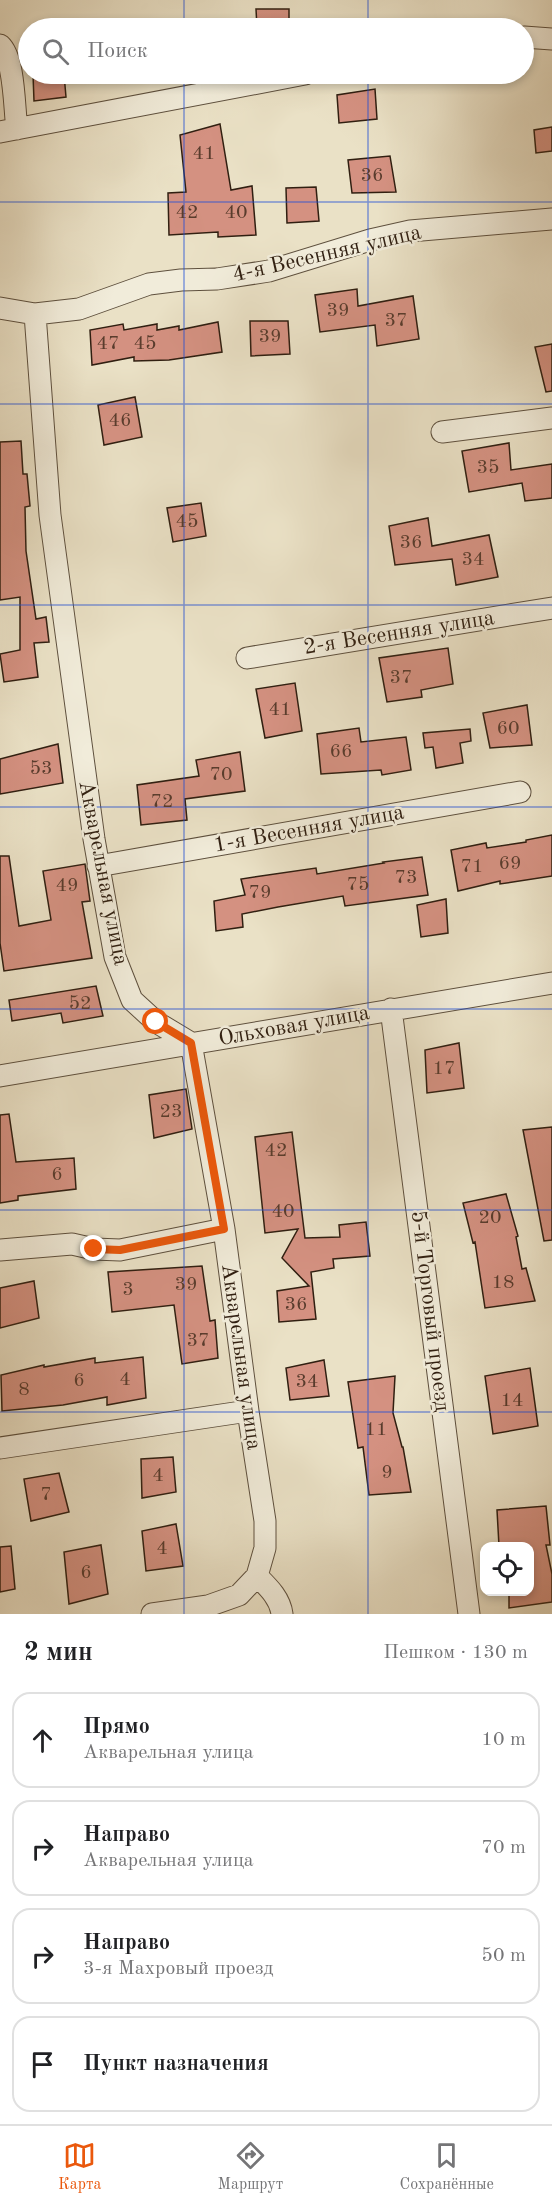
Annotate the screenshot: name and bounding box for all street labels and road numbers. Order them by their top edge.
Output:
street label: 4-я Весенняя улица [231,222,424,286]
street label: 2-я Весенняя улица [302,607,496,659]
street label: Акварельная улица [74,779,132,967]
street label: 1-я Весенняя улица [212,801,406,857]
street label: Ольховая улица [217,1002,371,1050]
street label: 5-й Торговый проезд [407,1209,453,1413]
street label: Акварельная улица [217,1262,265,1452]

